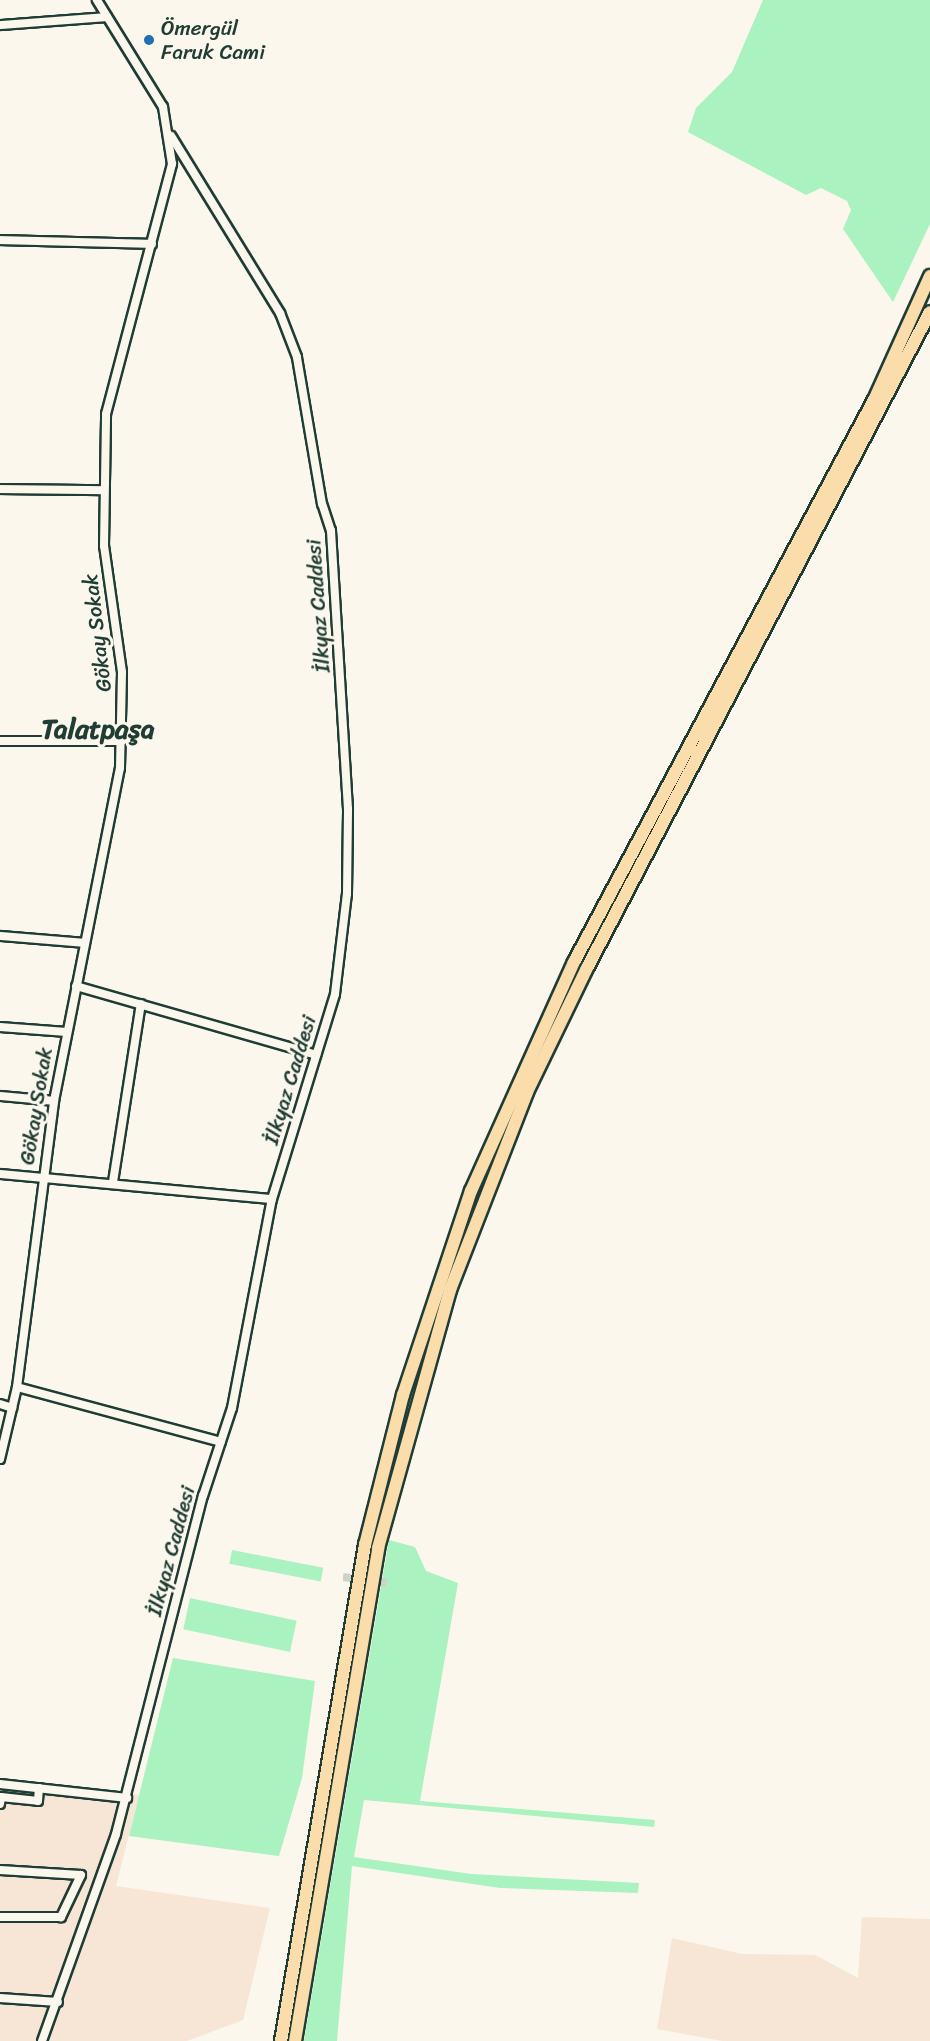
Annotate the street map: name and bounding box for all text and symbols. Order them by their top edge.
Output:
place label: Ömergül Faruk Cami [161,15,265,65]
marker: Ömergül Faruk Cami [142,33,156,47]
street label: İlkyaz Caddesi [301,539,335,673]
street label: Gökay Sokak [77,573,117,693]
district label: Talatpaşa [42,714,154,746]
street label: İlkyaz Caddesi [258,1013,322,1147]
street label: Gökay Sokak [14,1046,58,1166]
street label: İlkyaz Caddesi [142,1483,200,1619]

